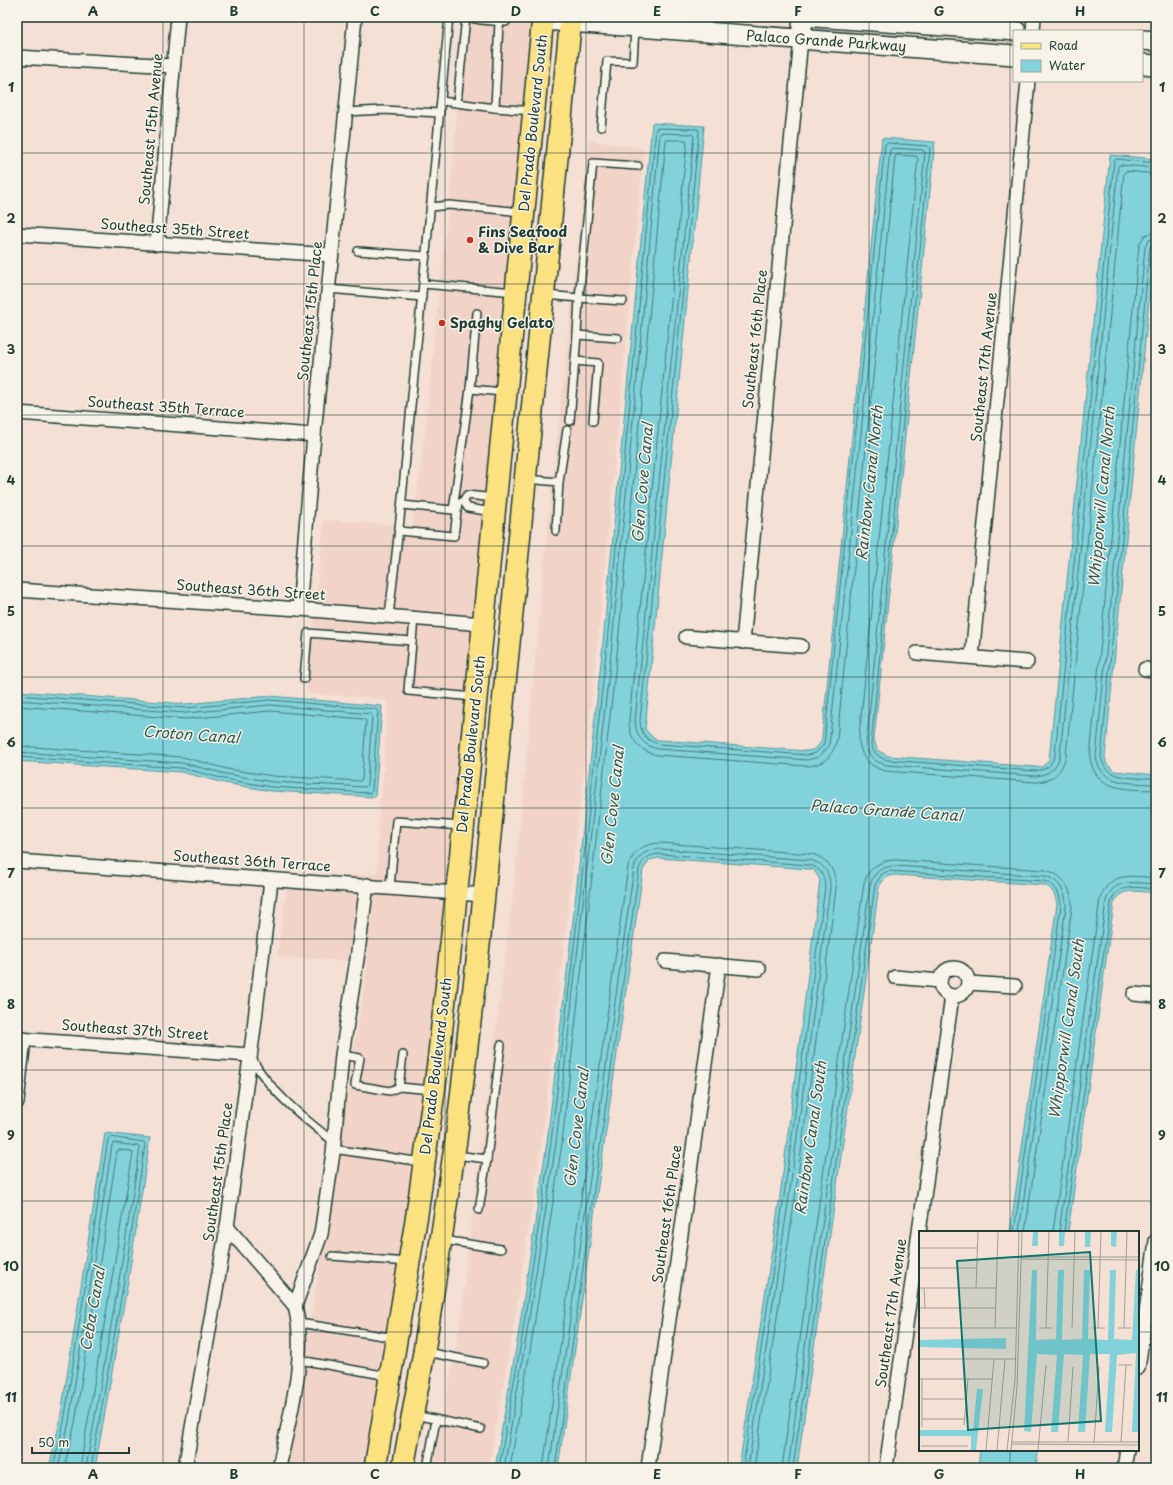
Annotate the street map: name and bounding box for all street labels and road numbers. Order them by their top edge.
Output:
street label: Palaco Grande Parkway [745,24,907,57]
street label: Del Prado Boulevard South [513,33,552,213]
street label: Southeast 15th Avenue [133,52,168,206]
street label: Southeast 35th Street [100,213,250,244]
street label: Southeast 15th Place [292,240,327,382]
street label: Southeast 16th Place [737,268,772,410]
street label: Southeast 17th Avenue [965,291,1002,443]
street label: Southeast 35th Terrace [87,391,245,422]
street label: Southeast 36th Street [176,574,327,605]
street label: Del Prado Boulevard South [451,654,490,834]
street label: Southeast 36th Terrace [172,845,332,876]
street label: Del Prado Boulevard South [414,976,457,1156]
street label: Southeast 37th Street [61,1014,210,1045]
street label: Southeast 15th Place [197,1101,238,1243]
street label: Southeast 16th Place [646,1143,687,1285]
street label: Southeast 17th Avenue [870,1237,911,1389]

